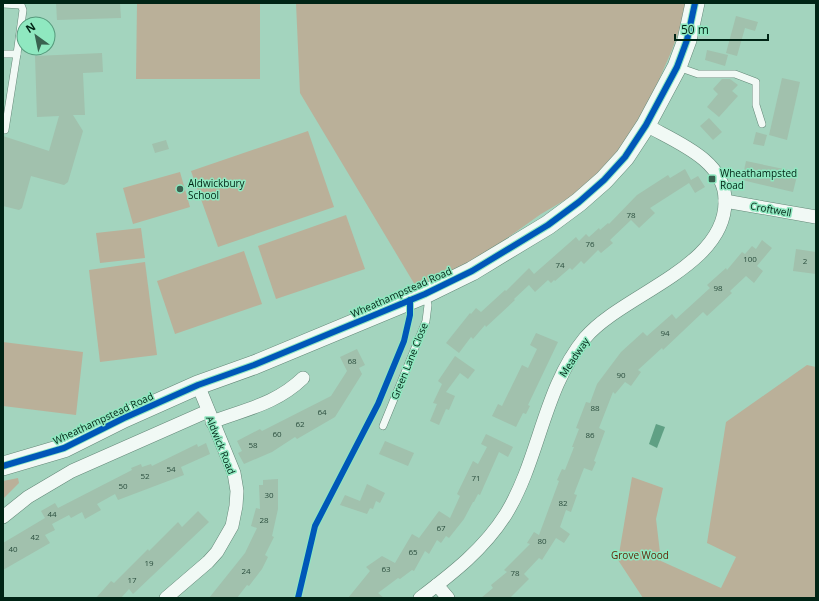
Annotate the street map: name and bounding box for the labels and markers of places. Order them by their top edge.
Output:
place label: Wheathampsted Road [720,166,797,192]
marker: Wheathampsted Road [707,174,717,184]
place label: Aldwickbury School [188,176,246,202]
marker: Aldwickbury School [175,184,185,194]

